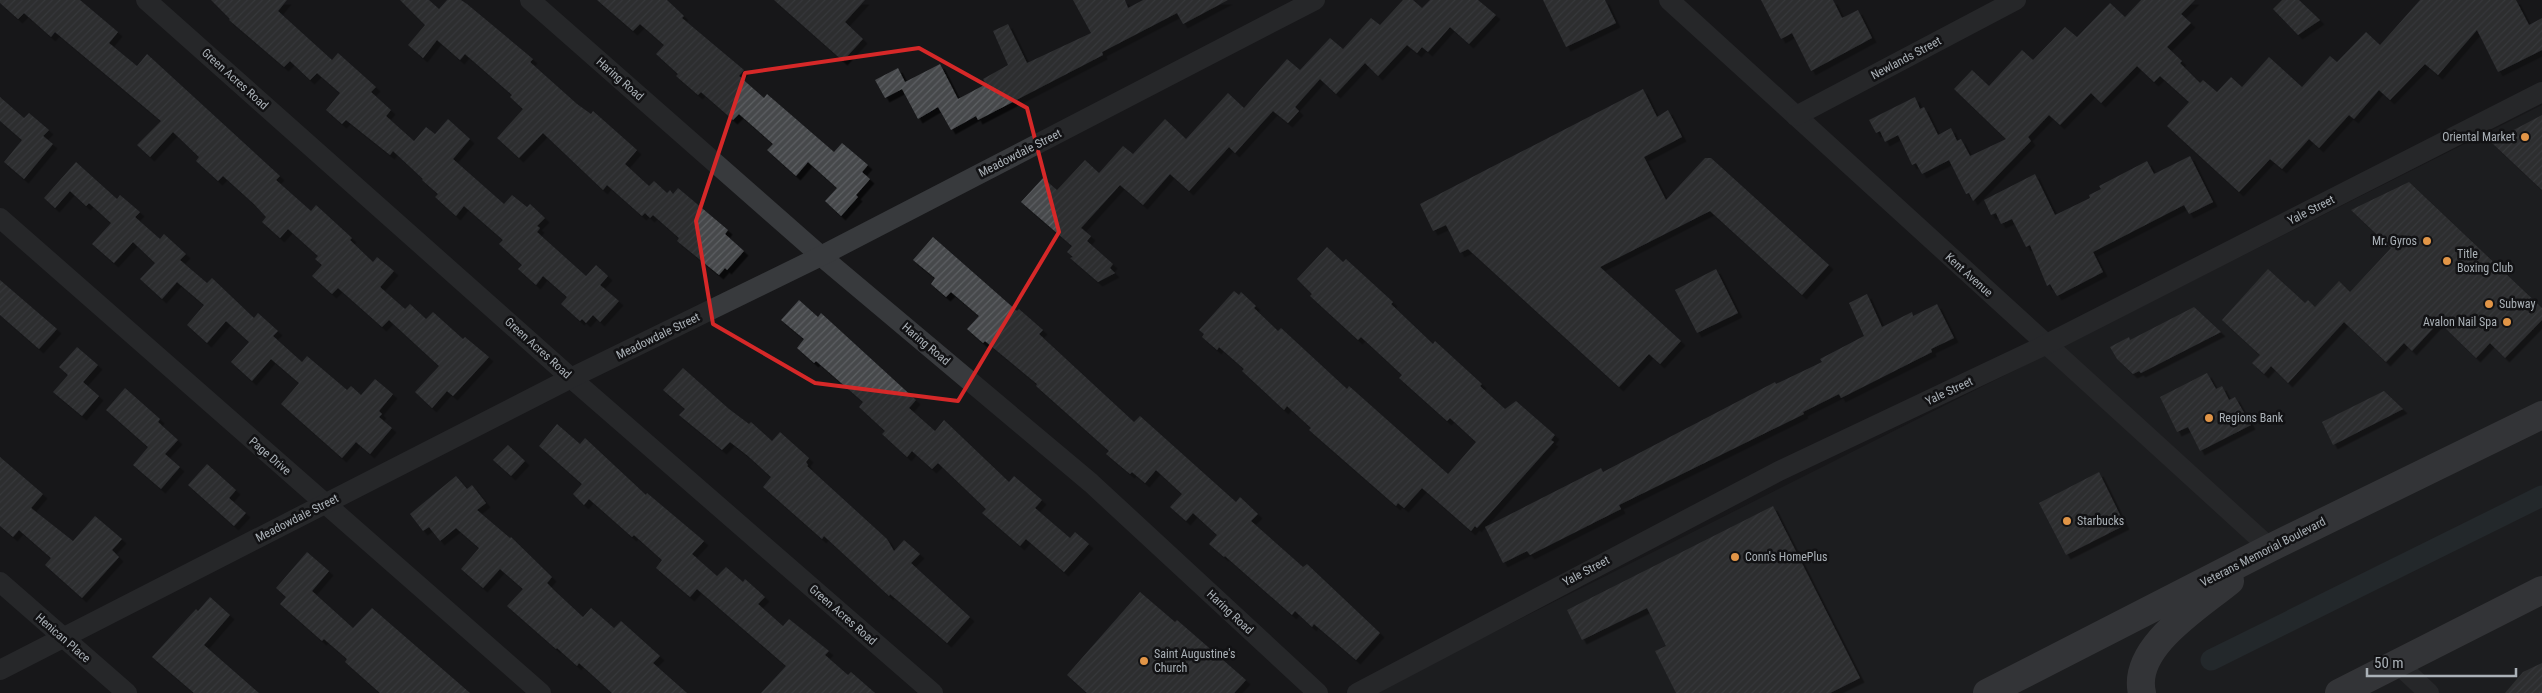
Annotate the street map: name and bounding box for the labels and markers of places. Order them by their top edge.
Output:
place label: Oriental Market [2442,130,2515,144]
marker: Oriental Market [2519,131,2531,143]
place label: Mr. Gyros [2372,234,2417,248]
marker: Mr. Gyros [2421,235,2433,247]
place label: Title Boxing Club [2457,247,2513,275]
marker: Title Boxing Club [2441,255,2453,267]
place label: Subway [2499,297,2535,311]
marker: Subway [2483,298,2495,310]
place label: Avalon Nail Spa [2423,315,2497,329]
marker: Avalon Nail Spa [2501,316,2513,328]
place label: Regions Bank [2219,411,2284,425]
marker: Regions Bank [2203,412,2215,424]
place label: Starbucks [2077,514,2124,528]
marker: Starbucks [2061,515,2073,527]
place label: Conn's HomePlus [1745,550,1828,564]
marker: Conn's HomePlus [1729,551,1741,563]
place label: Saint Augustine's Church [1154,647,1235,675]
marker: Saint Augustine's Church [1138,655,1150,667]

